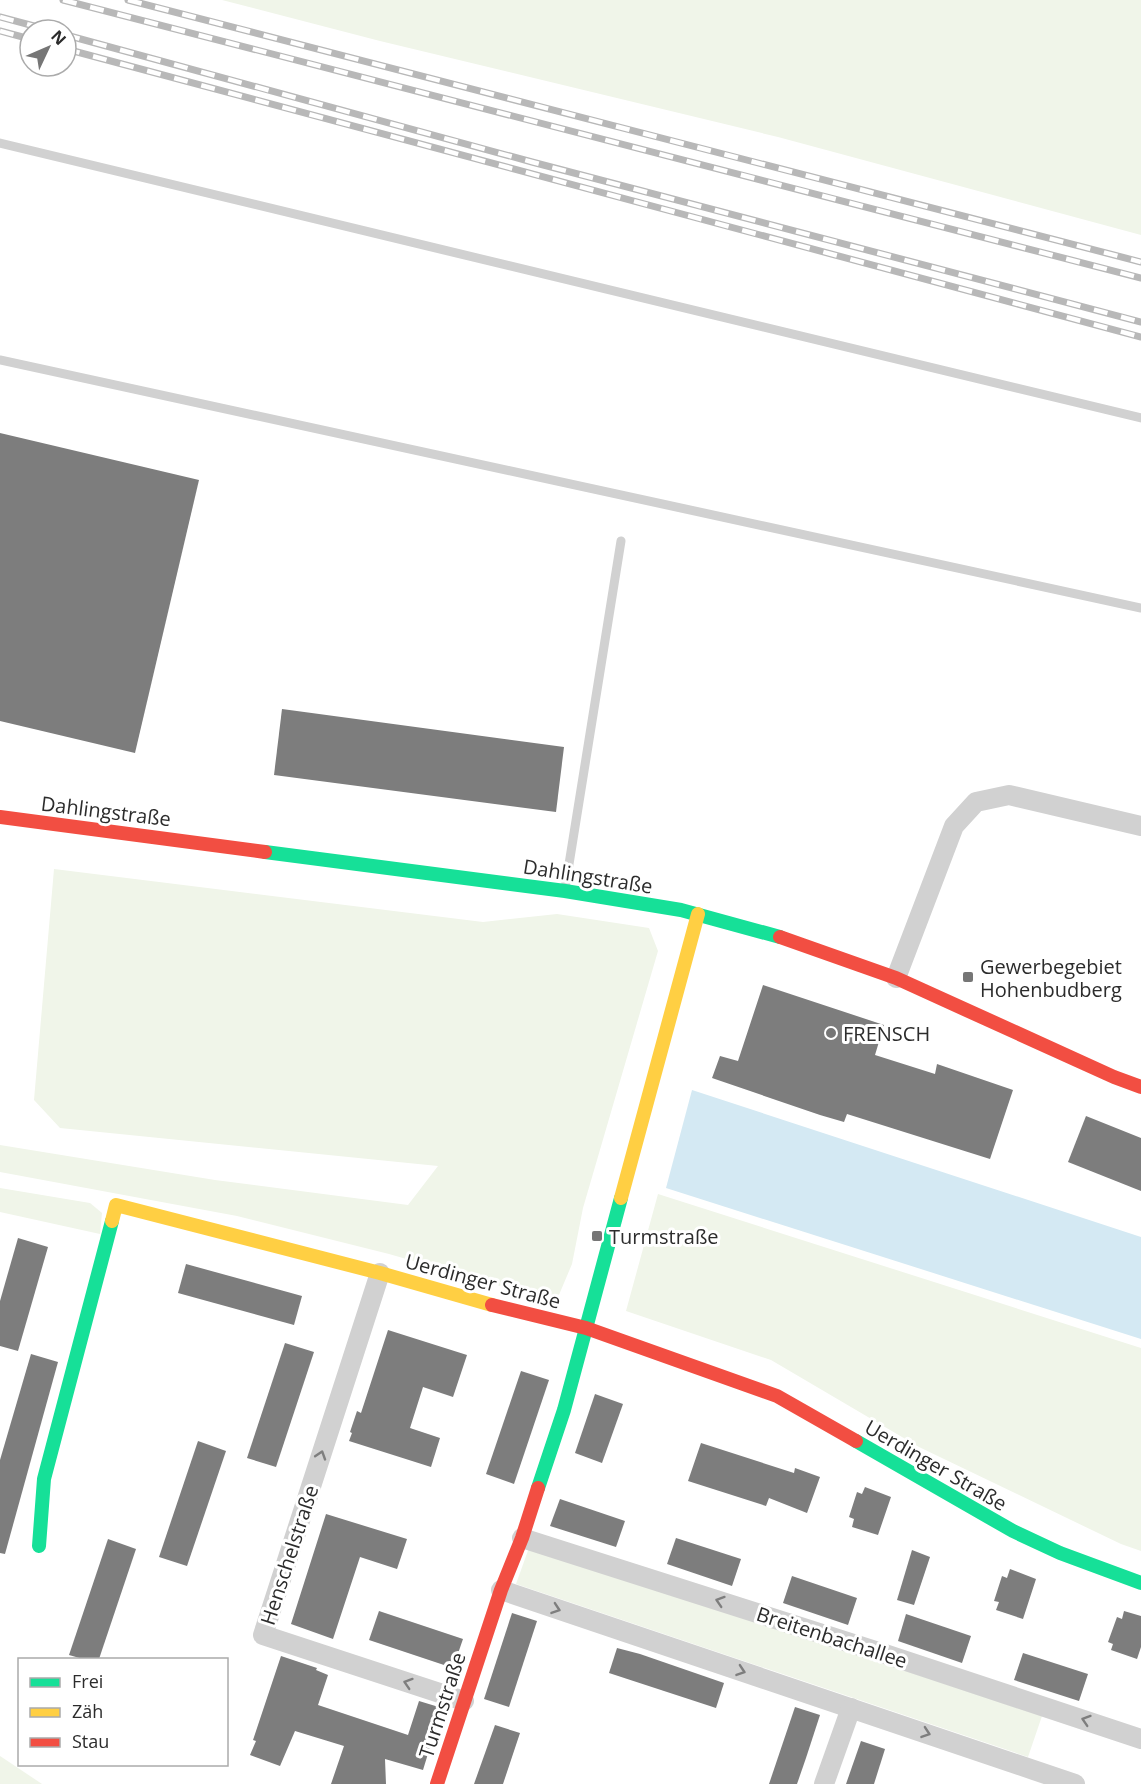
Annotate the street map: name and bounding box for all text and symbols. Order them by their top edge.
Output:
north arrow [18,18,78,78]
text: N [46,25,71,50]
street label: Dahlingstraße [39,790,173,832]
street label: Dahlingstraße [521,852,655,900]
place label: Gewerbegebiet Hohenbudberg [980,953,1122,1003]
marker: Gewerbegebiet Hohenbudberg [961,970,975,984]
place label: FRENSCH [843,1020,930,1047]
marker: FRENSCH [824,1026,838,1040]
place label: Turmstraße [609,1223,719,1250]
marker: Turmstraße [590,1229,604,1243]
street label: Uerdinger Straße [402,1247,564,1315]
street label: Uerdinger Straße [860,1413,1012,1517]
one-way arrow [314,1450,327,1461]
street label: Henschelstraße [254,1482,324,1628]
one-way arrow [716,1596,726,1608]
street label: Breitenbachallee [753,1600,911,1674]
one-way arrow [550,1602,561,1614]
street label: Turmstraße [412,1649,472,1761]
legend [18,1658,228,1766]
one-way arrow [735,1664,746,1676]
text: Frei [72,1669,103,1693]
one-way arrow [403,1678,414,1690]
text: Zäh [72,1699,103,1723]
one-way arrow [1081,1715,1091,1728]
one-way arrow [920,1726,931,1739]
text: Stau [72,1729,109,1753]

